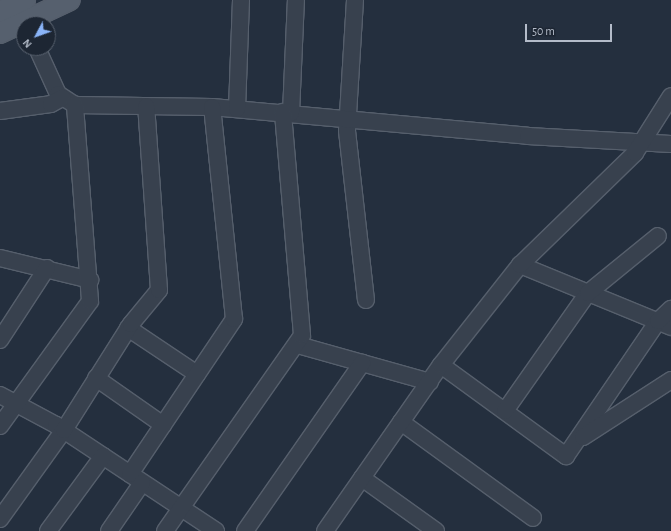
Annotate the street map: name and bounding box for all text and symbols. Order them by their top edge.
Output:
north arrow [16,16,56,56]
scale bar [527,16,614,42]
text: 50 m [532,25,555,37]
text: N [21,37,34,50]

